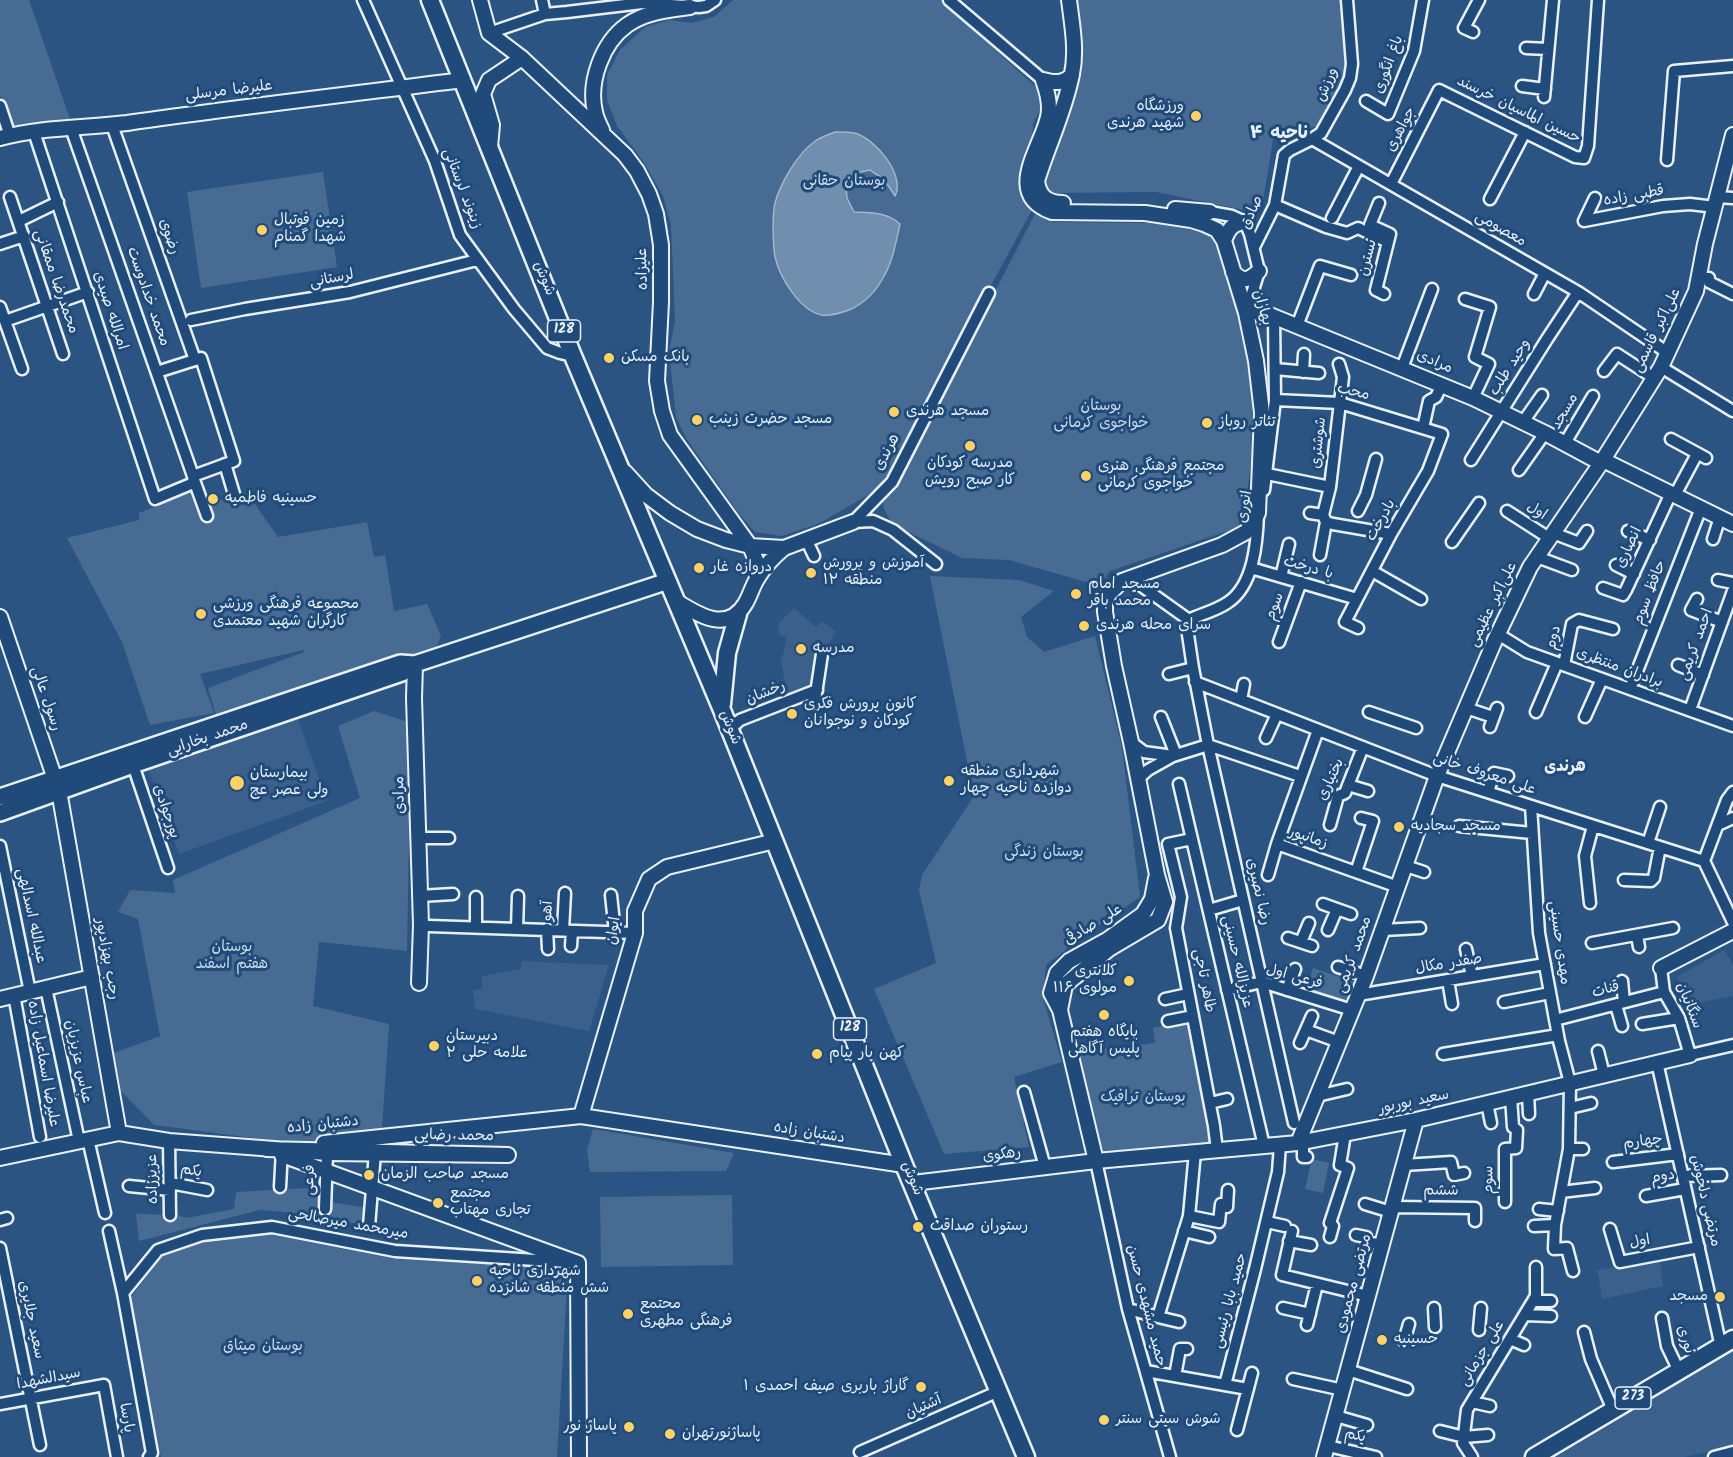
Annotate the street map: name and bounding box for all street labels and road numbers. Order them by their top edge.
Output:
street label: باغ انگوری [1371,33,1409,97]
street label: ورزش [1313,65,1343,105]
street label: حسین الماسیان خرسند [1453,73,1583,149]
street label: علیرضا مرسلی [184,78,274,106]
street label: جواهری [1383,105,1421,155]
street label: زینوند لرستانی [437,146,485,232]
street label: قطبی زاده [1602,183,1666,211]
street label: صادق [1238,193,1268,233]
street label: معصومی [1471,208,1529,252]
street label: رضوی [154,217,182,257]
street label: محمدرضا ممقانی [29,227,81,337]
street label: نسترن [1356,238,1382,278]
street label: محمد خدادوست [122,245,172,349]
street label: علیزاده [635,248,653,290]
street label: شوش [528,259,558,299]
street label: لرستانی [308,267,356,293]
street label: امرالله صیدی [88,269,130,353]
street label: علی‌اکبر قاسمی [1630,286,1686,376]
street label: بهاران [1247,288,1275,328]
road number: 128 [548,320,580,342]
street label: وحید طلب [1487,336,1535,400]
street label: مرادی [1413,347,1455,379]
street label: محب [1335,381,1371,405]
street label: مسجد [1549,391,1583,433]
street label: شوشتری [1308,416,1332,470]
street label: هرندی [871,432,905,474]
street label: انوری [1235,490,1257,524]
street label: بادرخت [1363,497,1401,545]
street label: اول [1522,499,1550,525]
street label: انصاری [1613,524,1647,572]
street label: با درخت [1281,553,1335,585]
street label: حافظ سوم [1631,558,1671,628]
street label: علی‌اکبر عظیمی [1466,560,1522,650]
street label: سوم [1263,591,1289,623]
street label: احمد کریمی [1676,607,1718,683]
street label: دوم [1543,624,1567,652]
street label: برادران منتظری [1573,645,1665,693]
street label: رسول عالی [26,664,64,734]
street label: رخشان [744,678,788,710]
street label: شوش [714,708,744,748]
street label: محمد بخارایی [165,717,251,761]
street label: علی معروف خانی [1430,750,1538,800]
street label: بختیاری [1314,756,1350,804]
street label: مرادی [391,776,411,814]
street label: پورجوادی [147,783,183,841]
street label: زمانپور [1286,824,1330,854]
street label: رضا نصیری [1241,857,1273,927]
street label: عبدالله اسدالهی [11,867,49,965]
street label: آهو [539,900,559,922]
street label: مهدی حسینی [1543,900,1573,986]
street label: علی صادقی [1062,901,1126,951]
street label: عزیزالله حسینی [1217,914,1255,1010]
street label: محمد کریمی [1333,914,1377,996]
street label: ایوان [604,916,626,946]
street label: رجب بهزادپور [90,917,122,1001]
street label: طاهر تاجی [1188,948,1218,1014]
street label: صفدر مکال [1414,951,1484,979]
street label: فرعی اول [1264,962,1324,994]
street label: قنات [1590,979,1622,1003]
street label: سنگانیان [1671,980,1705,1032]
street label: علیرضا اسماعیل زاده [22,999,62,1129]
road number: 128 [834,1018,866,1040]
street label: عباس عزیزیان [59,1019,95,1105]
street label: سعید بوربور [1377,1087,1451,1119]
street label: دشتبان زاده [286,1113,360,1139]
street label: دشتبان زاده [772,1119,846,1149]
street label: محمد رضایی [414,1127,494,1147]
street label: چهارم [1622,1132,1664,1154]
street label: رهکوی [982,1145,1022,1167]
street label: مرتضی دلخوش [1685,1153,1723,1249]
street label: عزیززاده [145,1154,163,1204]
street label: شوش [896,1159,926,1199]
street label: یکم [179,1161,203,1183]
street label: فرعی [301,1164,321,1196]
street label: سوم [1481,1166,1499,1194]
street label: دوم [1649,1167,1677,1189]
street label: ششم [1423,1183,1459,1201]
street label: میرمحمد میرصالحی [287,1206,409,1244]
street label: مرتضی محمودی [1333,1232,1377,1336]
street label: اول [1628,1232,1652,1254]
street label: حمید مشهدی حسن [1121,1243,1169,1369]
street label: حمید بابا رئیسی [1210,1251,1252,1351]
street label: سعید جلایری [13,1279,47,1361]
street label: علی جزمانی [1456,1318,1510,1390]
street label: نوری [1671,1324,1697,1356]
street label: سیدالشهدا [16,1365,82,1395]
road number: 273 [1615,1387,1651,1409]
street label: آشتیان [903,1392,945,1424]
street label: پارسا [114,1402,136,1434]
street label: یکم [1343,1426,1367,1448]

